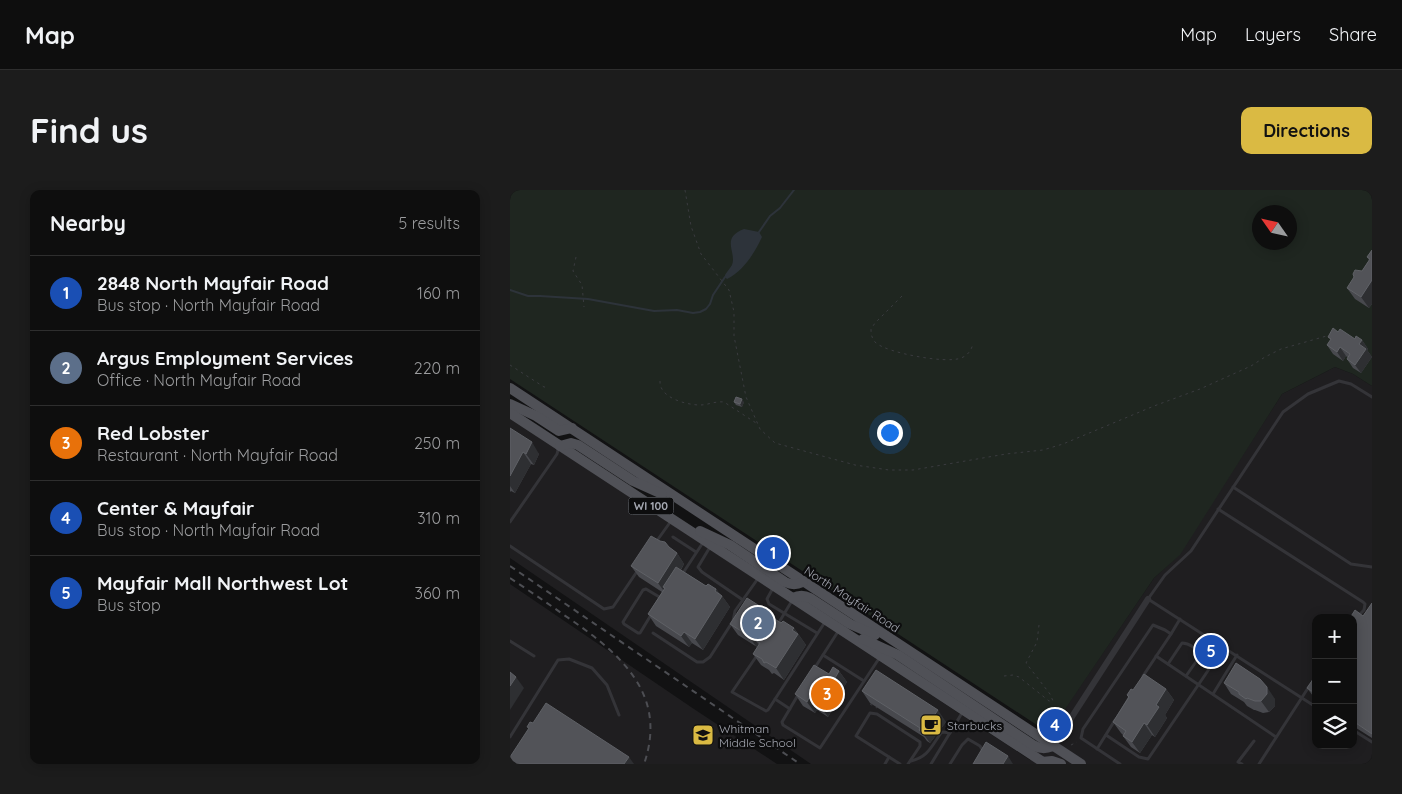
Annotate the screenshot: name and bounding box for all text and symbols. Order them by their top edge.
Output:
text: Map [25,20,75,50]
text: Map [1180,23,1217,46]
text: Layers [1245,23,1301,46]
text: Share [1329,23,1377,46]
button: Directions [1241,107,1372,154]
text: Find us [30,108,148,152]
north arrow [1252,205,1297,250]
text: Nearby [50,210,126,236]
text: 5 results [399,213,460,233]
text: 2848 North Mayfair Road [97,271,329,295]
text: 1 [63,283,69,303]
text: 160 m [417,283,460,303]
text: Bus stop · North Mayfair Road [97,295,320,315]
text: Argus Employment Services [97,346,353,370]
text: 2 [61,358,71,378]
text: 220 m [414,358,460,378]
text: Office · North Mayfair Road [97,370,301,390]
your location [877,420,903,446]
text: Red Lobster [97,421,209,445]
text: 3 [62,433,70,453]
text: 250 m [414,433,460,453]
text: Restaurant · North Mayfair Road [97,445,338,465]
text: Center & Mayfair [97,496,254,520]
road number: WI 100 [628,498,674,514]
text: 4 [61,508,71,528]
text: 310 m [417,508,460,528]
text: Bus stop · North Mayfair Road [97,520,320,540]
pin: 1 [757,534,789,572]
street label: North Mayfair Road [802,563,902,635]
text: Mayfair Mall Northwest Lot [97,571,348,595]
text: 5 [61,583,71,603]
text: 360 m [415,583,460,603]
text: Bus stop [97,595,161,615]
pin: 2 [742,604,774,642]
map controls [1312,614,1357,749]
button: + [1312,614,1357,659]
pin: 5 [1195,632,1227,670]
button: − [1312,659,1357,704]
pin: 3 [811,675,843,713]
button: layers [1312,704,1357,749]
pin: 4 [1039,706,1071,744]
cafe icon: Starbucks [919,713,943,737]
place label: Starbucks [947,718,1002,733]
place label: Whitman Middle School [719,721,796,750]
school or university icon: Whitman Middle School [691,723,715,747]

